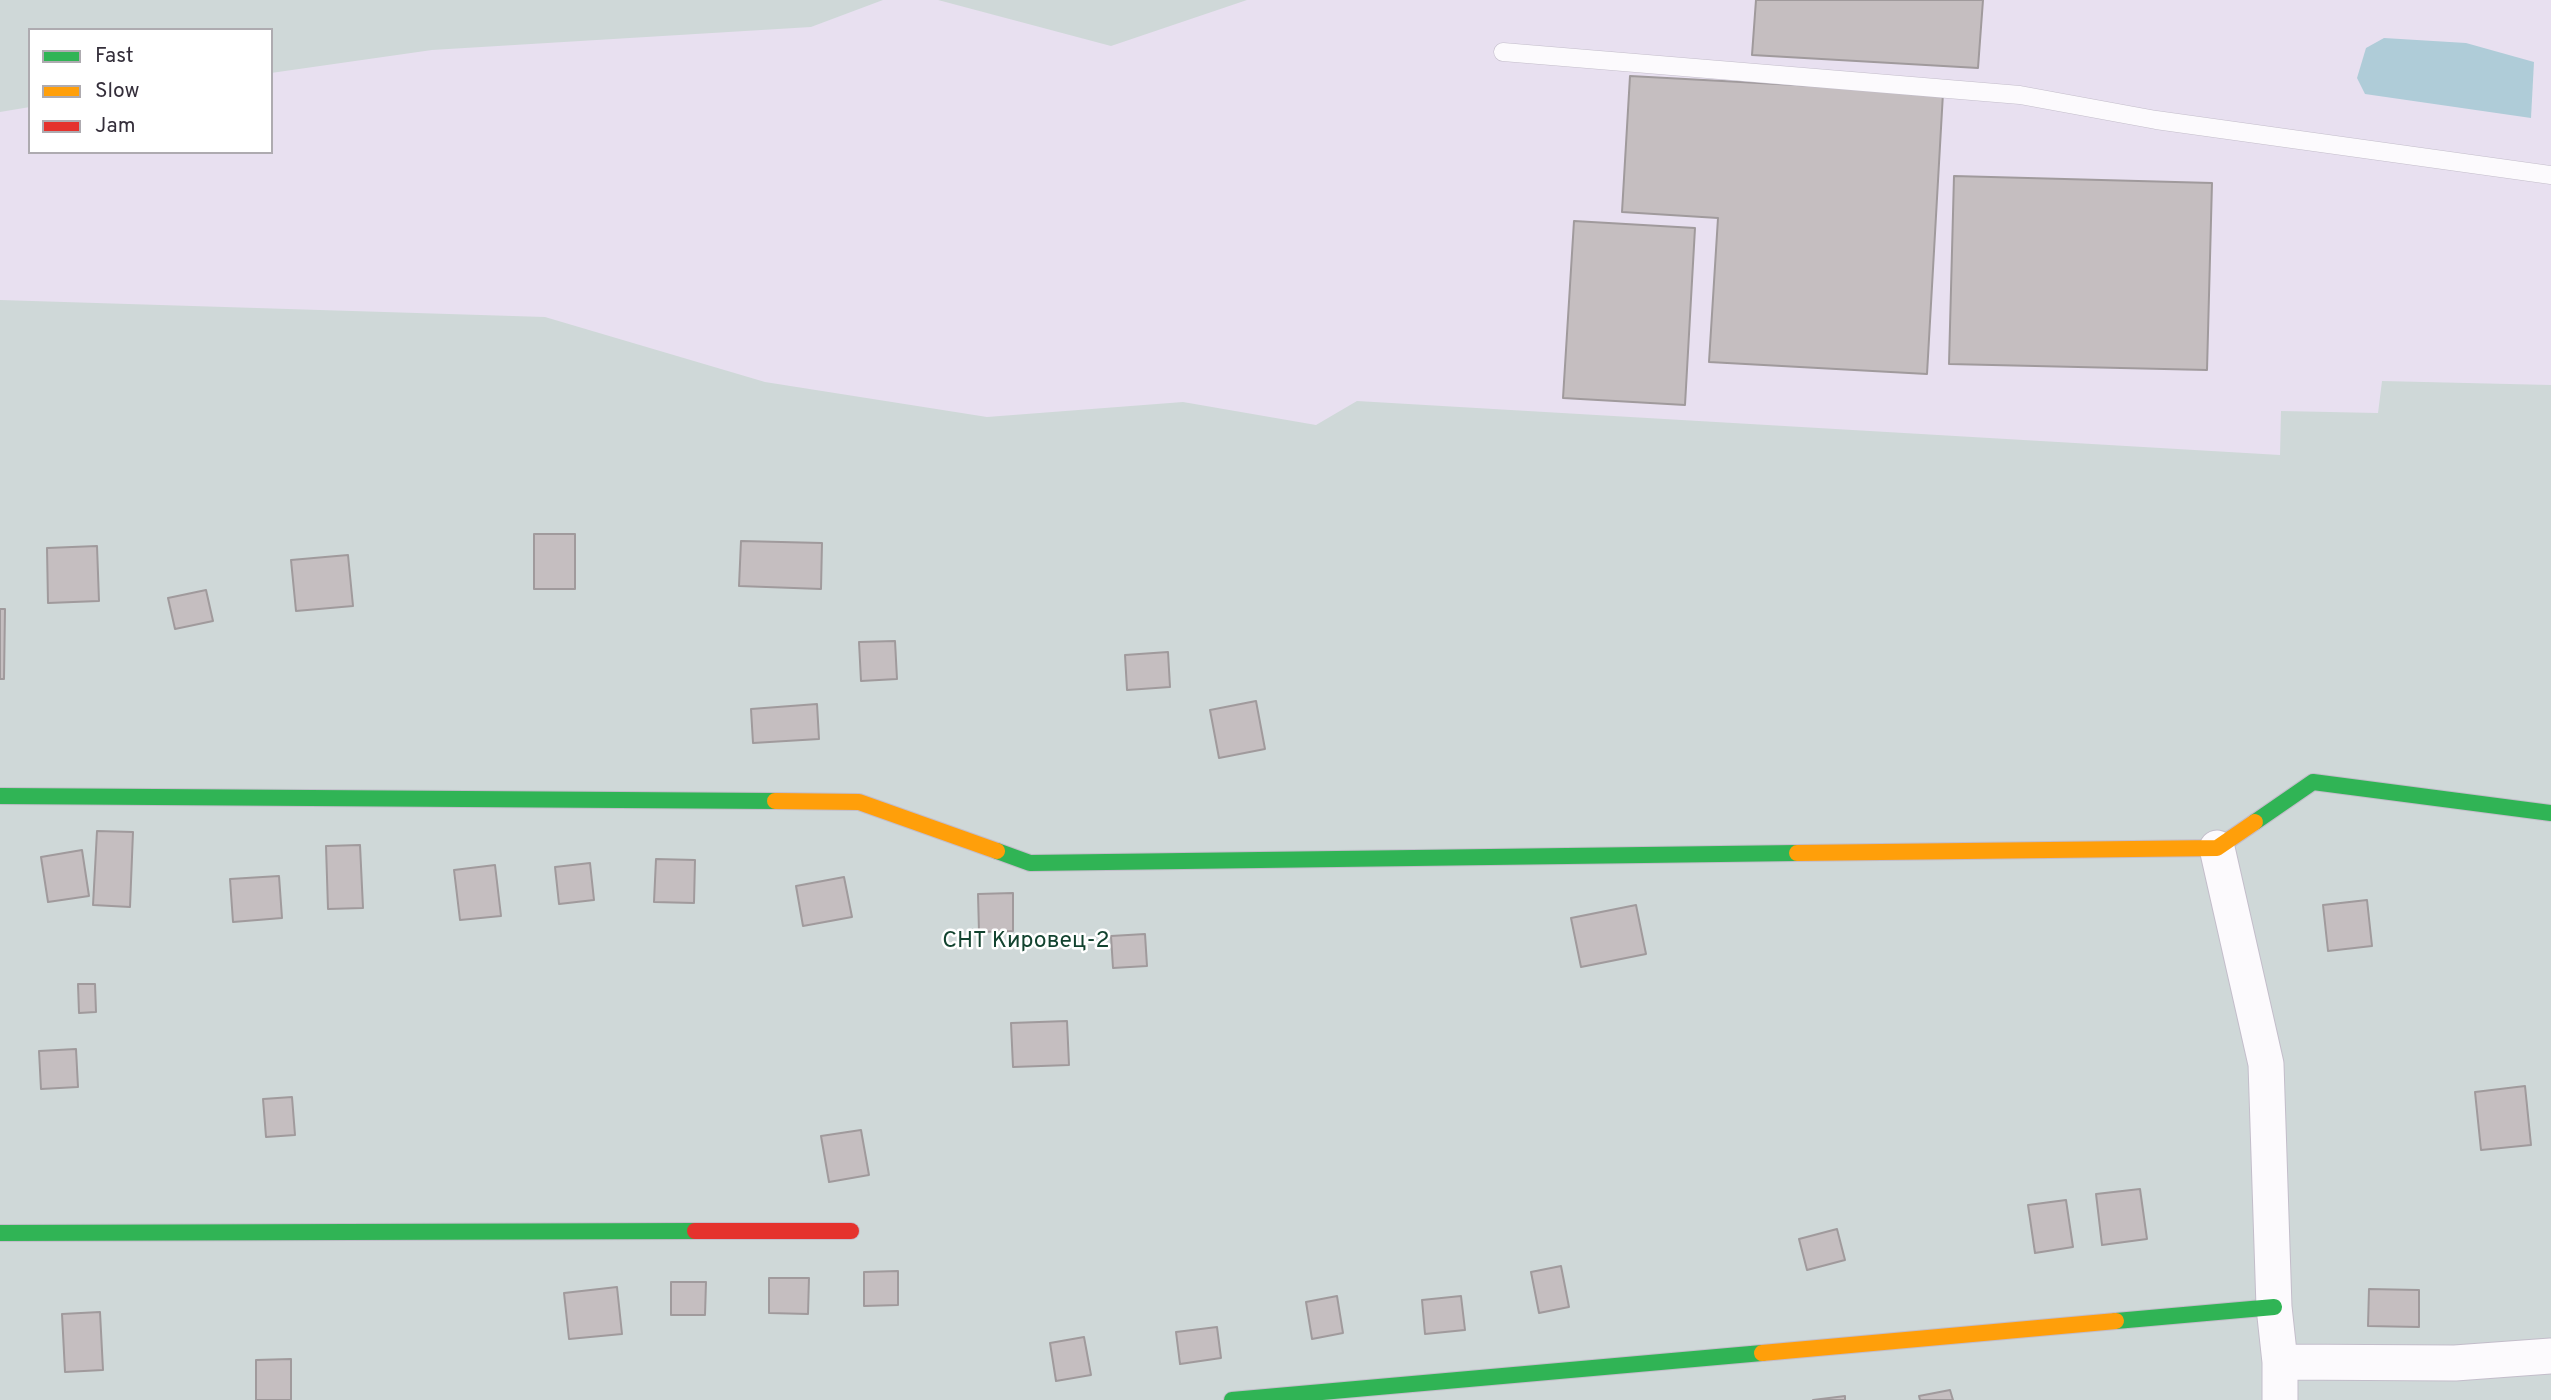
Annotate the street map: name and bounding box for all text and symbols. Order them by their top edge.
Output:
legend [28,28,273,154]
text: Fast [95,43,134,70]
text: Slow [95,78,140,105]
text: Jam [95,113,136,140]
park label: СНТ Кировец-2 [942,928,1110,956]

